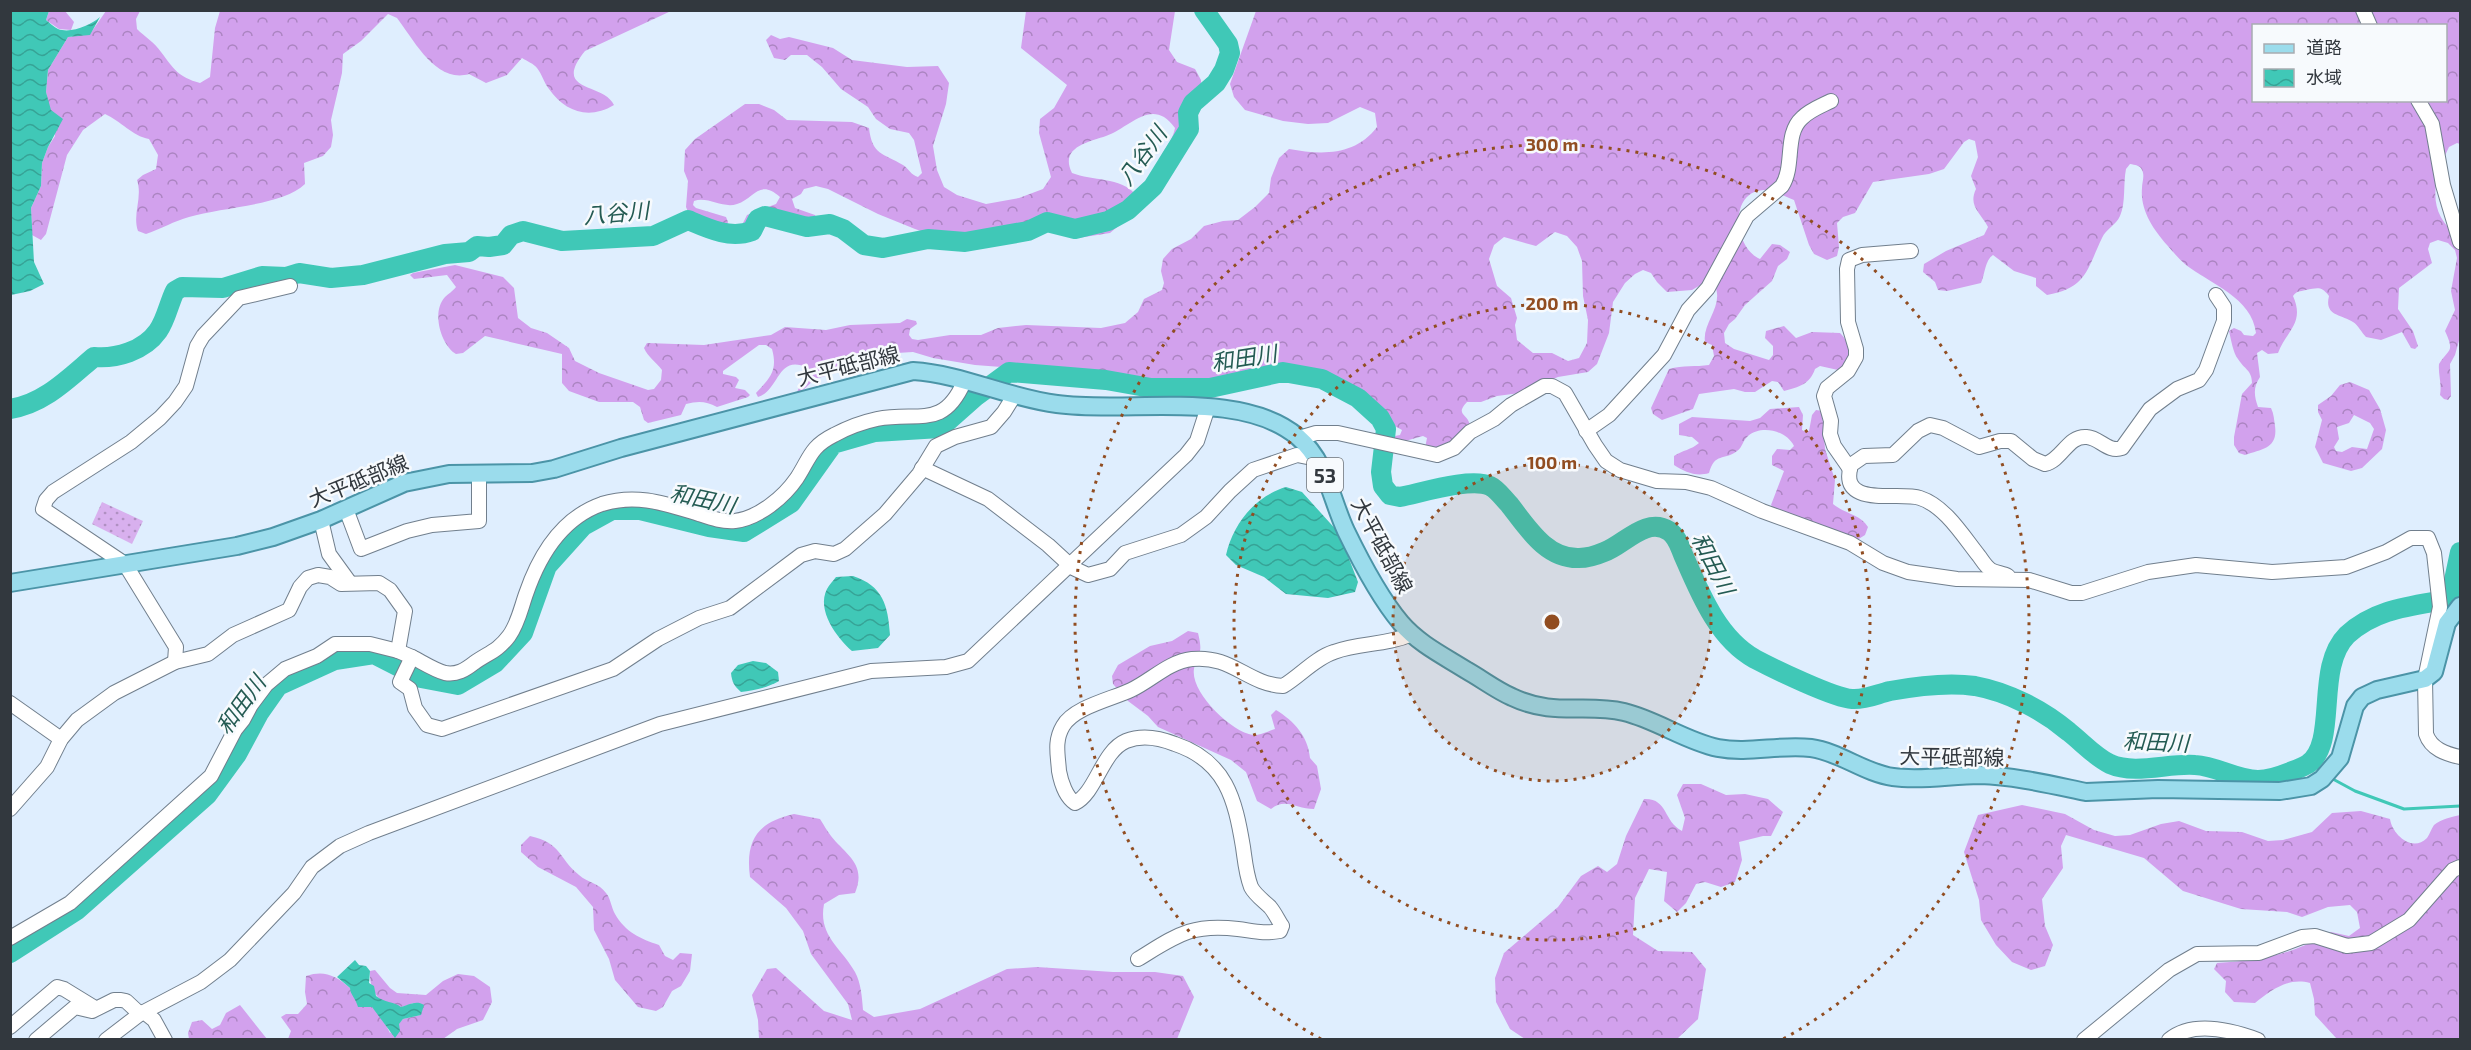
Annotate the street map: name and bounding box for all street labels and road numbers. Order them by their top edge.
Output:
street label: 大平砥部線 [794,340,902,390]
street label: 大平砥部線 [305,449,411,511]
road number: 53 [1307,458,1343,492]
street label: 大平砥部線 [1347,493,1419,597]
street label: 大平砥部線 [1899,743,2005,769]

